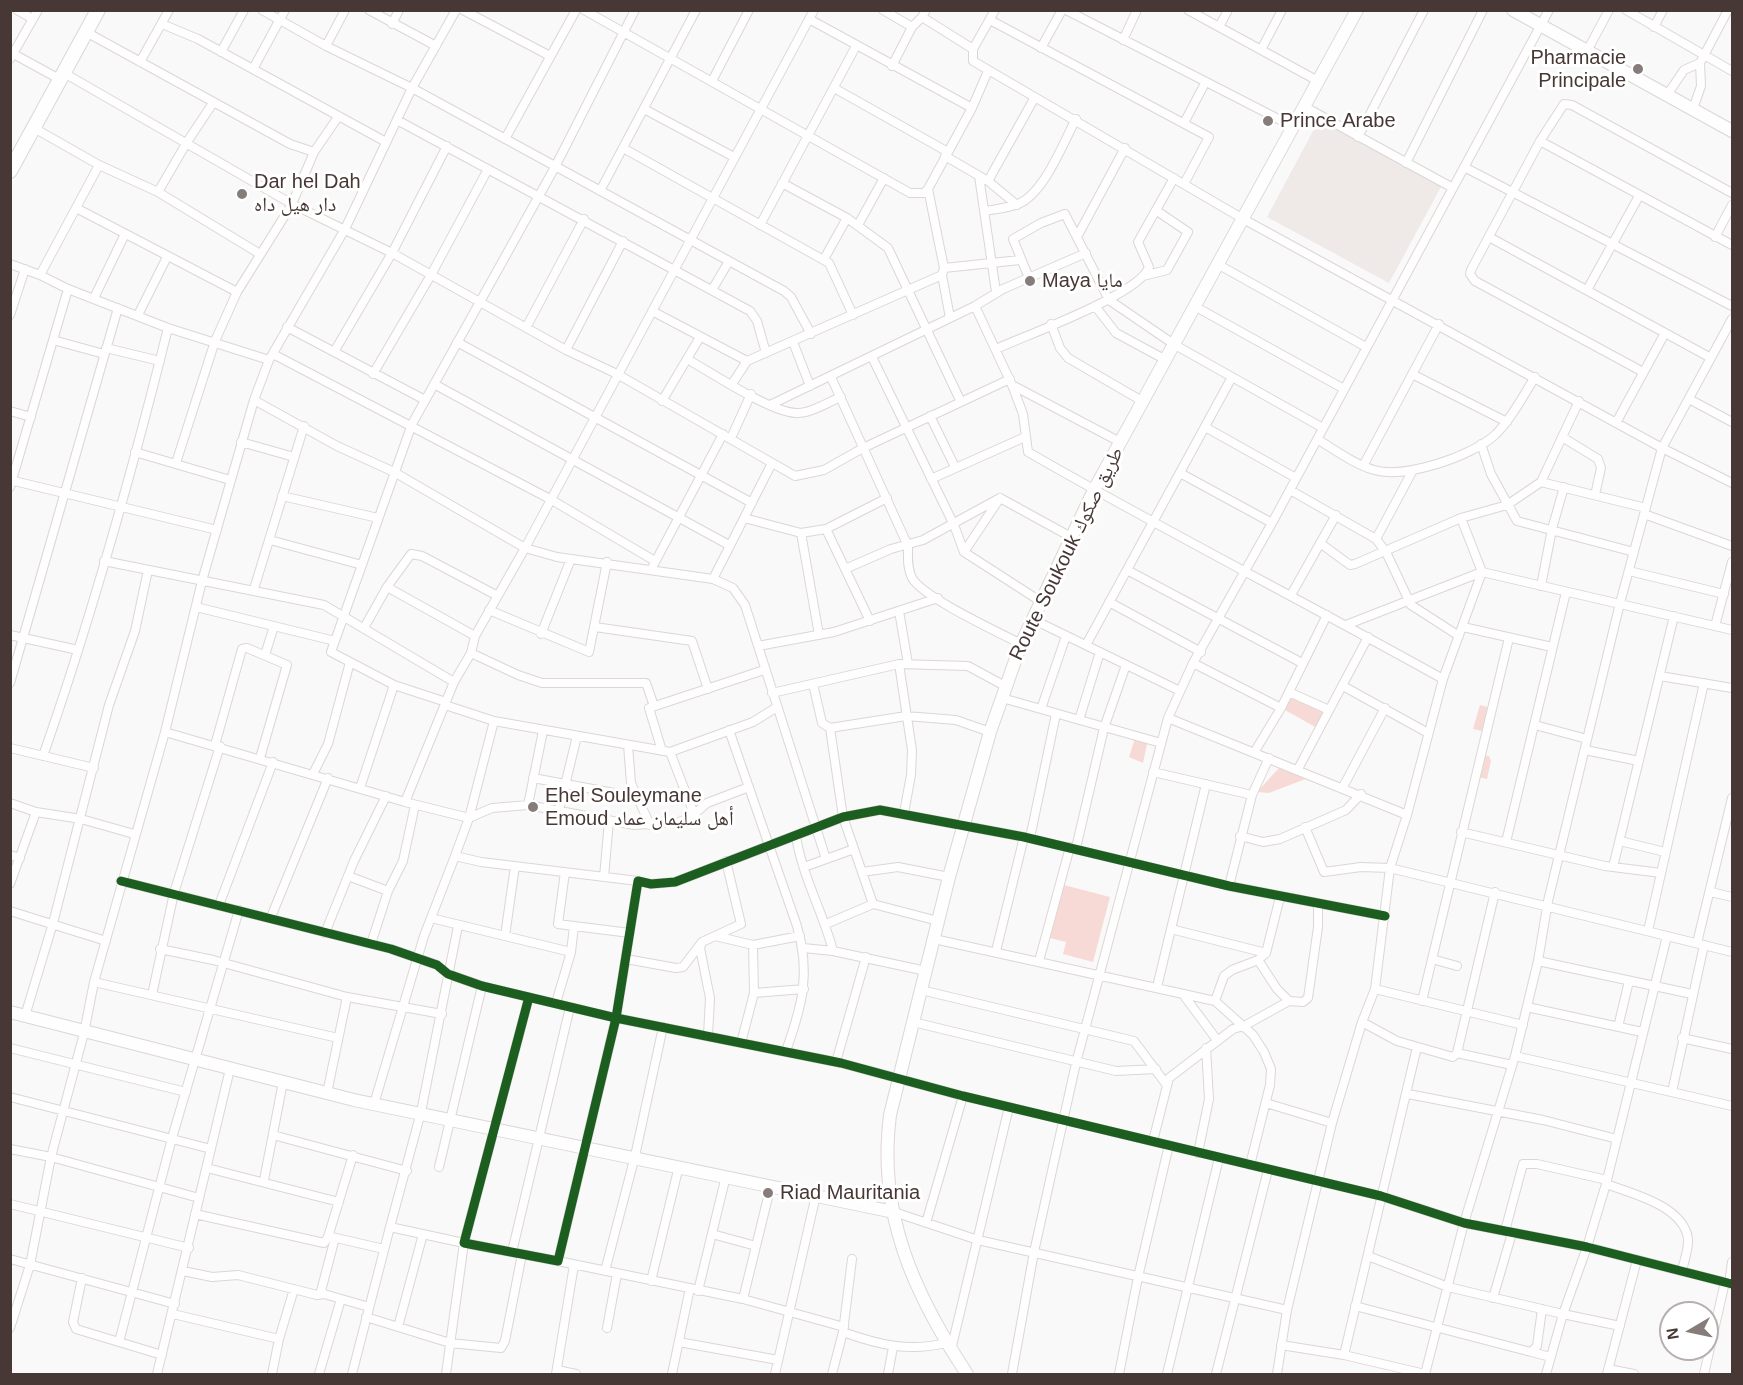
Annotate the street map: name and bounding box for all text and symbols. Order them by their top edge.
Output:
place label: Pharmacie Principale [1530,46,1626,93]
marker: Pharmacie Principale [1631,62,1645,76]
place label: Prince Arabe [1280,109,1396,133]
marker: Prince Arabe [1261,114,1275,128]
place label: Dar hel Dah دار هيل داه [254,170,361,217]
marker: Dar hel Dah دار هيل داه [235,187,249,201]
place label: Maya مايا [1042,269,1123,293]
marker: Maya مايا [1023,274,1037,288]
street label: Route Soukouk طريق صكوك [1005,443,1129,665]
place label: Ehel Souleymane Emoud أهل سليمان عماد [545,784,734,831]
marker: Ehel Souleymane Emoud أهل سليمان عماد [526,800,540,814]
place label: Riad Mauritania [780,1181,920,1205]
marker: Riad Mauritania [761,1186,775,1200]
north arrow [1659,1301,1719,1361]
text: N [1663,1327,1682,1341]

